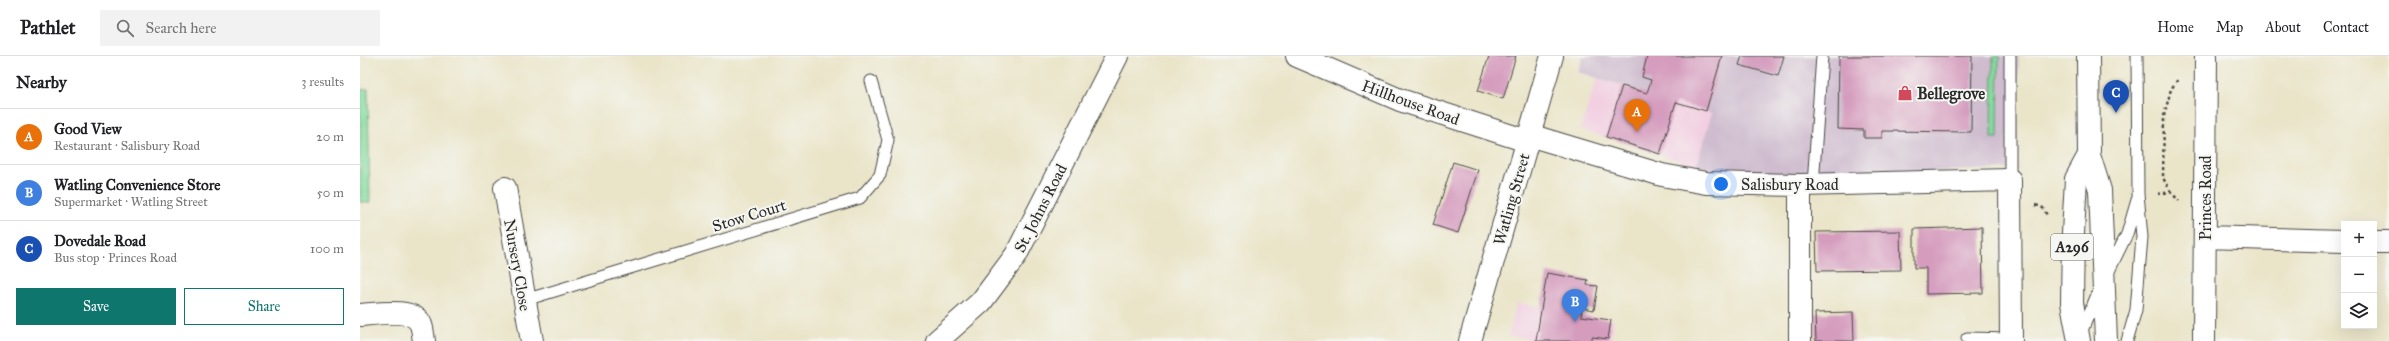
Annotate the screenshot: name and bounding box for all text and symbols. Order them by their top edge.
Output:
search box [100,10,380,46]
text: Pathlet [20,16,76,39]
icon: search [114,17,136,39]
text: Search here [146,19,217,37]
text: Home [2157,19,2194,36]
text: Map [2216,19,2243,36]
text: About [2265,19,2301,36]
text: Contact [2323,19,2369,36]
text: Nearby [16,72,67,93]
text: 3 results [301,74,344,90]
street label: Hillhouse Road [1359,76,1462,129]
pin: C [2103,80,2129,113]
shop icon: Bellegrove [1896,84,1914,102]
place label: Bellegrove [1917,84,1985,104]
pin: A [1624,99,1650,132]
text: Good View [54,120,122,138]
text: A [25,129,33,145]
text: 20 m [316,129,344,145]
text: Restaurant · Salisbury Road [54,138,200,154]
street label: Watling Street [1489,151,1535,248]
street label: Princes Road [2196,156,2215,240]
street label: St. Johns Road [1010,161,1072,256]
your location [1711,174,1731,194]
street label: Salisbury Road [1741,175,1839,194]
text: Watling Convenience Store [54,176,220,194]
text: B [25,185,33,201]
text: 50 m [317,185,344,201]
text: Supermarket · Watling Street [54,194,208,210]
street label: Stow Court [710,195,789,236]
street label: Nursery Close [500,218,535,313]
map controls [2341,221,2377,329]
button: + [2341,221,2377,257]
text: Dovedale Road [54,232,146,250]
road number: A296 [2051,234,2093,260]
text: C [25,241,33,257]
text: 100 m [310,241,344,257]
text: Bus stop · Princes Road [54,250,177,266]
button: − [2341,257,2377,293]
button: Save [16,288,176,325]
button: Share [184,288,344,325]
pin: B [1562,289,1588,322]
button: layers [2341,293,2377,329]

